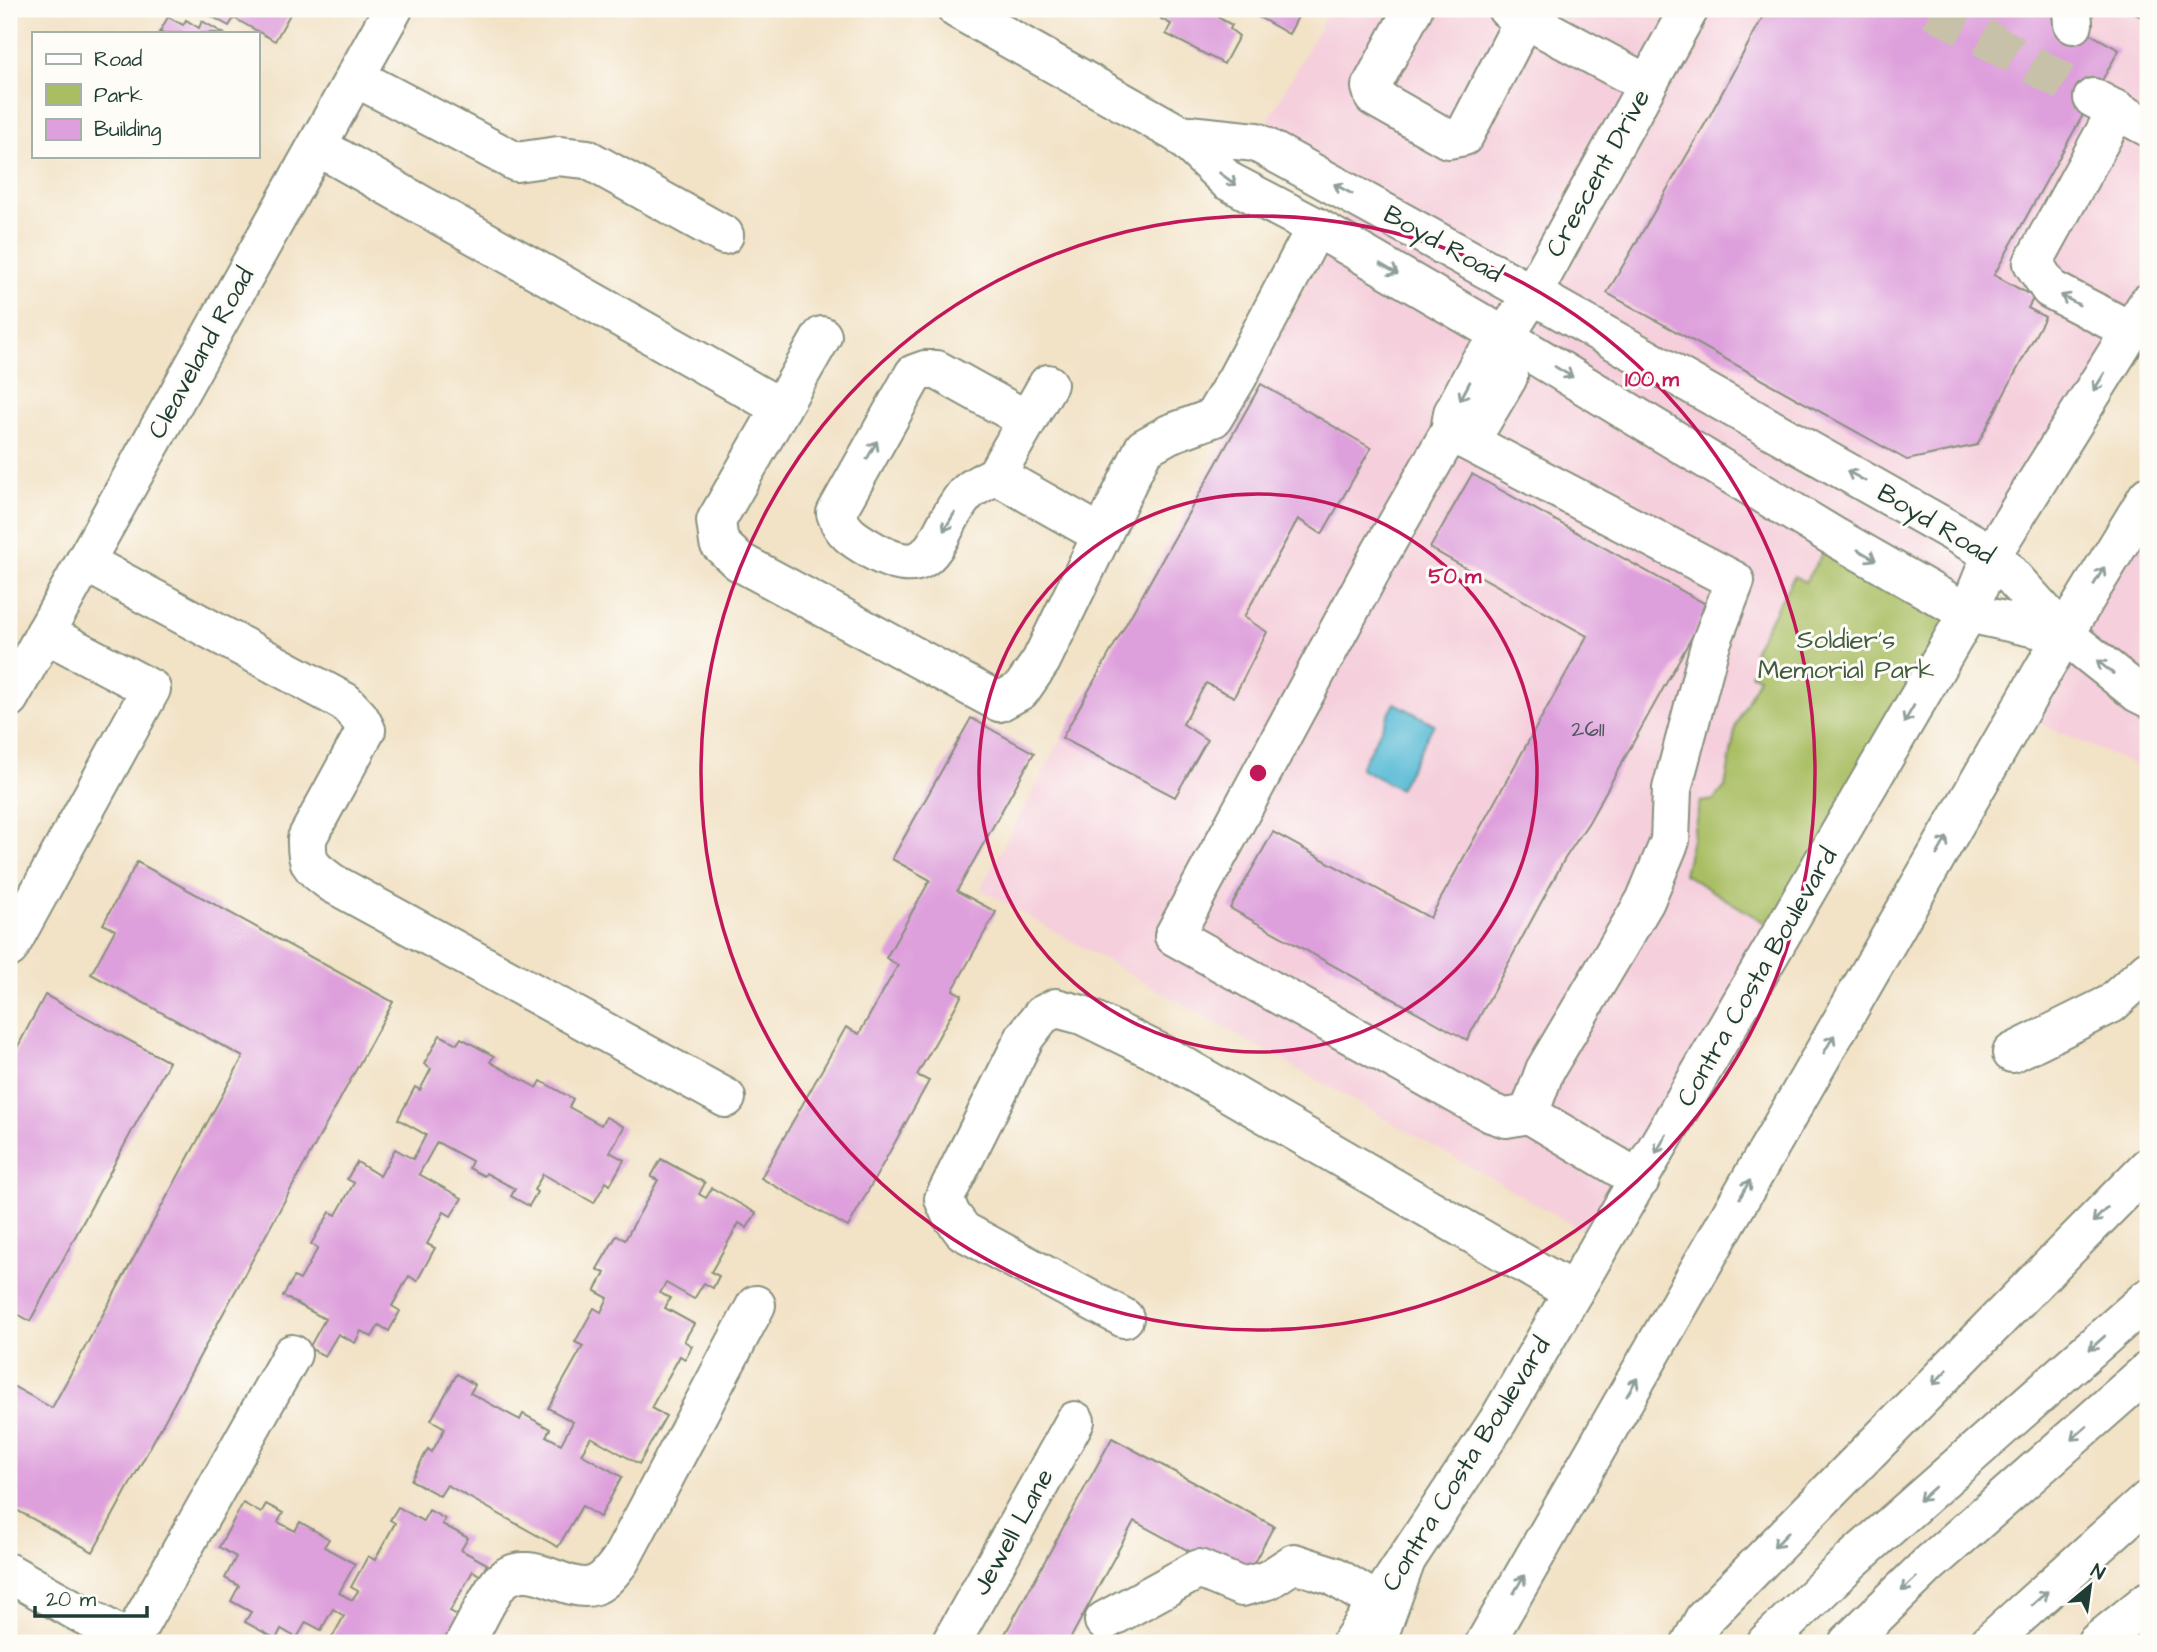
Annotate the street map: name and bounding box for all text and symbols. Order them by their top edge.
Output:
legend [32,32,259,158]
text: Road [94,45,142,74]
text: Park [94,81,143,110]
street label: Crescent Drive [1537,82,1659,264]
text: Building [94,115,162,146]
one-way arrow [1219,171,1238,186]
one-way arrow [1334,182,1354,196]
street label: Boyd Road [1376,197,1509,293]
street label: Cleaveland Road [139,261,263,445]
one-way arrow [1379,263,1399,277]
one-way arrow [2061,292,2081,306]
text: 100 m [1625,365,1680,394]
one-way arrow [1553,366,1573,380]
one-way arrow [2092,371,2106,391]
one-way arrow [1458,380,1471,401]
one-way arrow [866,440,879,461]
one-way arrow [1846,469,1866,483]
street label: Boyd Road [1870,475,2001,575]
one-way arrow [941,511,955,531]
one-way arrow [1856,548,1876,562]
text: 50 m [1429,562,1482,591]
one-way arrow [2093,566,2107,586]
park label: Soldier's Memorial Park [1758,622,1934,688]
one-way arrow [2097,659,2115,675]
one-way arrow [1902,703,1916,723]
house number: 2611 [1571,713,1605,745]
centre of rings [1246,761,1270,785]
one-way arrow [1935,837,1949,857]
street label: Contra Costa Boulevard [1668,841,1846,1113]
one-way arrow [1822,1034,1836,1054]
one-way arrow [1653,1134,1667,1154]
one-way arrow [1738,1180,1752,1200]
one-way arrow [2092,1207,2109,1224]
street label: Contra Costa Boulevard [1373,1330,1559,1598]
one-way arrow [2088,1335,2106,1351]
one-way arrow [1932,1368,1949,1385]
one-way arrow [1625,1377,1639,1397]
one-way arrow [2071,1424,2088,1441]
street label: Jewell Lane [963,1462,1063,1602]
one-way arrow [1918,1486,1936,1502]
one-way arrow [1773,1531,1790,1548]
north arrow [2056,1550,2126,1620]
text: N [2086,1558,2109,1587]
one-way arrow [1513,1574,1526,1595]
scale bar [35,1575,147,1619]
one-way arrow [1901,1576,1918,1593]
text: 20 m [46,1585,97,1614]
one-way arrow [2030,1590,2048,1606]

